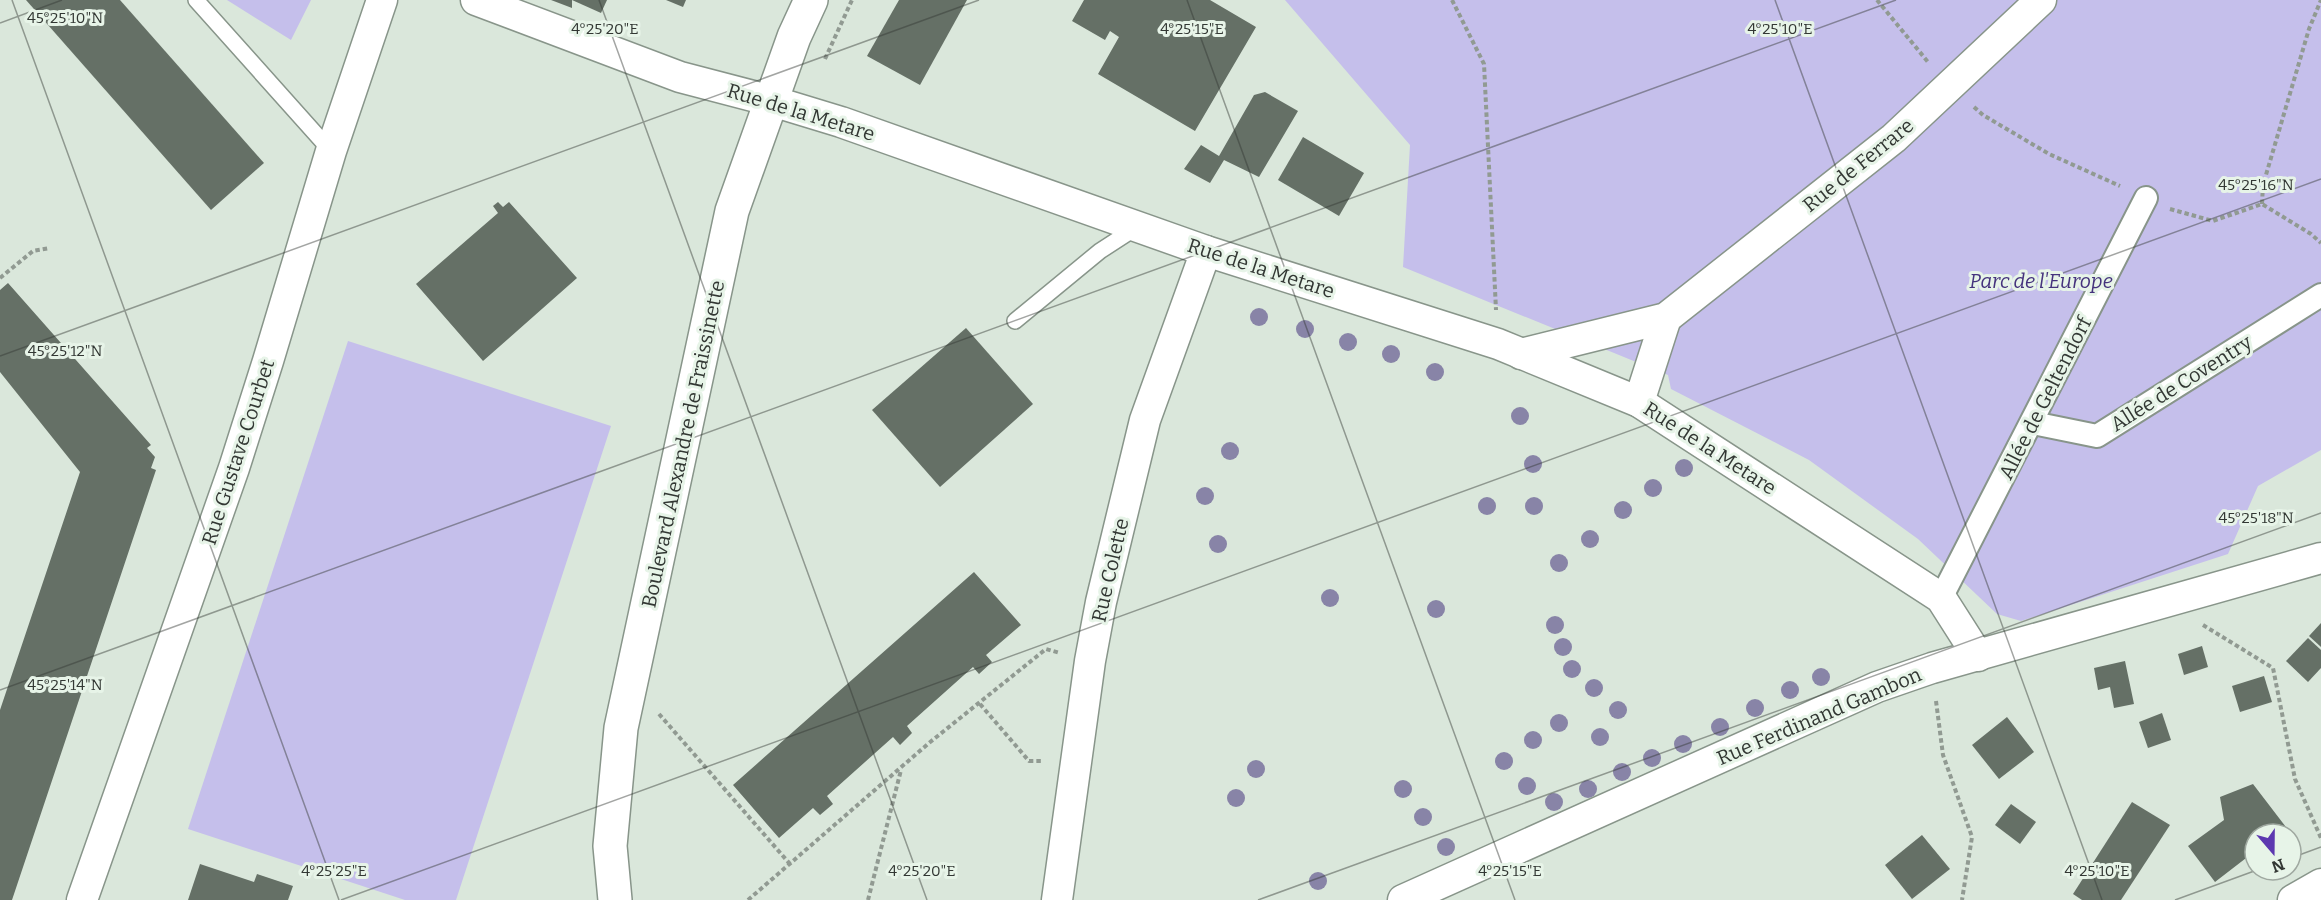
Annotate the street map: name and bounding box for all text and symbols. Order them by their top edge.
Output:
text: 45°25'10"N [27,9,103,27]
text: 4°25'20"E [571,20,639,38]
text: 4°25'15"E [1160,20,1224,38]
text: 4°25'10"E [1747,20,1813,38]
street label: Rue de la Metare [724,78,878,146]
street label: Rue de Ferrare [1798,113,1918,217]
text: 45°25'16"N [2218,176,2294,194]
street label: Rue de la Metare [1184,233,1338,303]
park label: Parc de l'Europe [1969,269,2113,293]
street label: Boulevard Alexandre de Fraissinette [637,278,729,610]
street label: Allée de Geltendorf [1994,311,2097,483]
street label: Allée de Coventry [2106,330,2257,436]
text: 45°25'12"N [28,342,102,360]
street label: Rue Gustave Courbet [197,356,279,548]
street label: Rue de la Metare [1639,396,1781,500]
text: 45°25'18"N [2218,509,2294,527]
street label: Rue Colette [1086,516,1134,624]
street label: Rue Ferdinand Gambon [1713,662,1925,770]
text: 45°25'14"N [27,676,103,694]
north arrow [2243,822,2303,882]
text: N [2269,855,2287,877]
text: 4°25'25"E [301,862,367,880]
text: 4°25'20"E [888,862,956,880]
text: 4°25'15"E [1478,862,1542,880]
text: 4°25'10"E [2064,862,2130,880]

